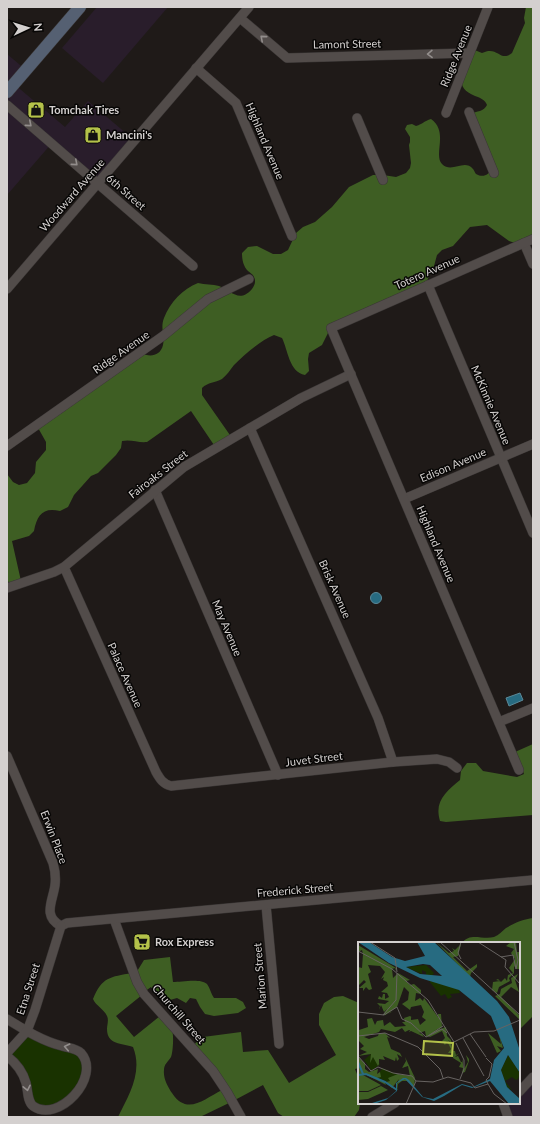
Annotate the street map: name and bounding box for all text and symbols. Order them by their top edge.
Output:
north arrow [8,8,48,48]
text: N [32,23,45,32]
street label: Ridge Avenue [437,23,474,89]
one-way arrow [261,35,268,42]
street label: Lamont Street [313,36,381,51]
one-way arrow [427,50,433,58]
shop icon: Tomchak Tires [26,100,46,120]
street label: Highland Avenue [243,101,288,181]
place label: Tomchak Tires [49,103,119,116]
one-way arrow [25,120,32,127]
shop icon: Mancini's [83,125,103,145]
place label: Mancini's [106,128,152,141]
street label: Woodward Avenue [36,155,107,234]
one-way arrow [70,158,78,166]
street label: 6th Street [104,171,149,212]
street label: Totero Avenue [392,251,462,292]
street label: Ridge Avenue [90,327,152,376]
street label: McKinnie Avenue [469,363,514,447]
street label: Edison Avenue [418,445,488,484]
street label: Fairoaks Street [126,447,190,501]
street label: Highland Avenue [414,504,459,584]
street label: Brisk Avenue [317,557,354,620]
street label: May Avenue [210,598,245,658]
street label: Palace Avenue [105,640,146,709]
street label: Juvet Street [285,749,343,768]
street label: Erwin Place [38,808,71,865]
street label: Frederick Street [256,880,334,899]
supermarket icon: Rox Express [132,932,152,952]
place label: Rox Express [155,935,214,948]
street label: Marion Street [250,942,269,1010]
inset map [358,942,520,1104]
street label: Etna Street [13,961,42,1016]
street label: Churchill Street [150,981,209,1046]
one-way arrow [64,1043,70,1052]
one-way arrow [22,1085,30,1091]

